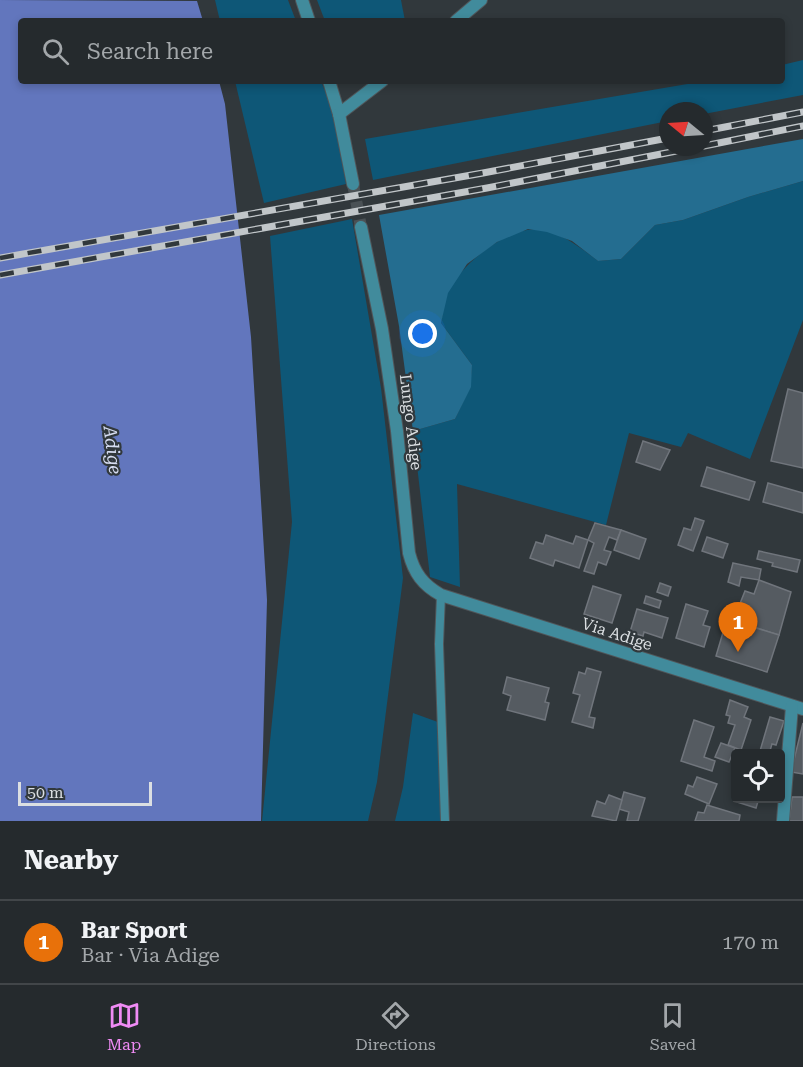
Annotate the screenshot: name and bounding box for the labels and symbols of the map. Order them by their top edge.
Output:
north arrow [659,102,713,156]
your location [408,319,437,348]
street label: Lungo Adige [396,373,426,471]
water label: Adige [100,424,126,475]
pin: 1 [718,602,758,652]
street label: Via Adige [579,614,655,654]
scale bar [18,779,152,806]

